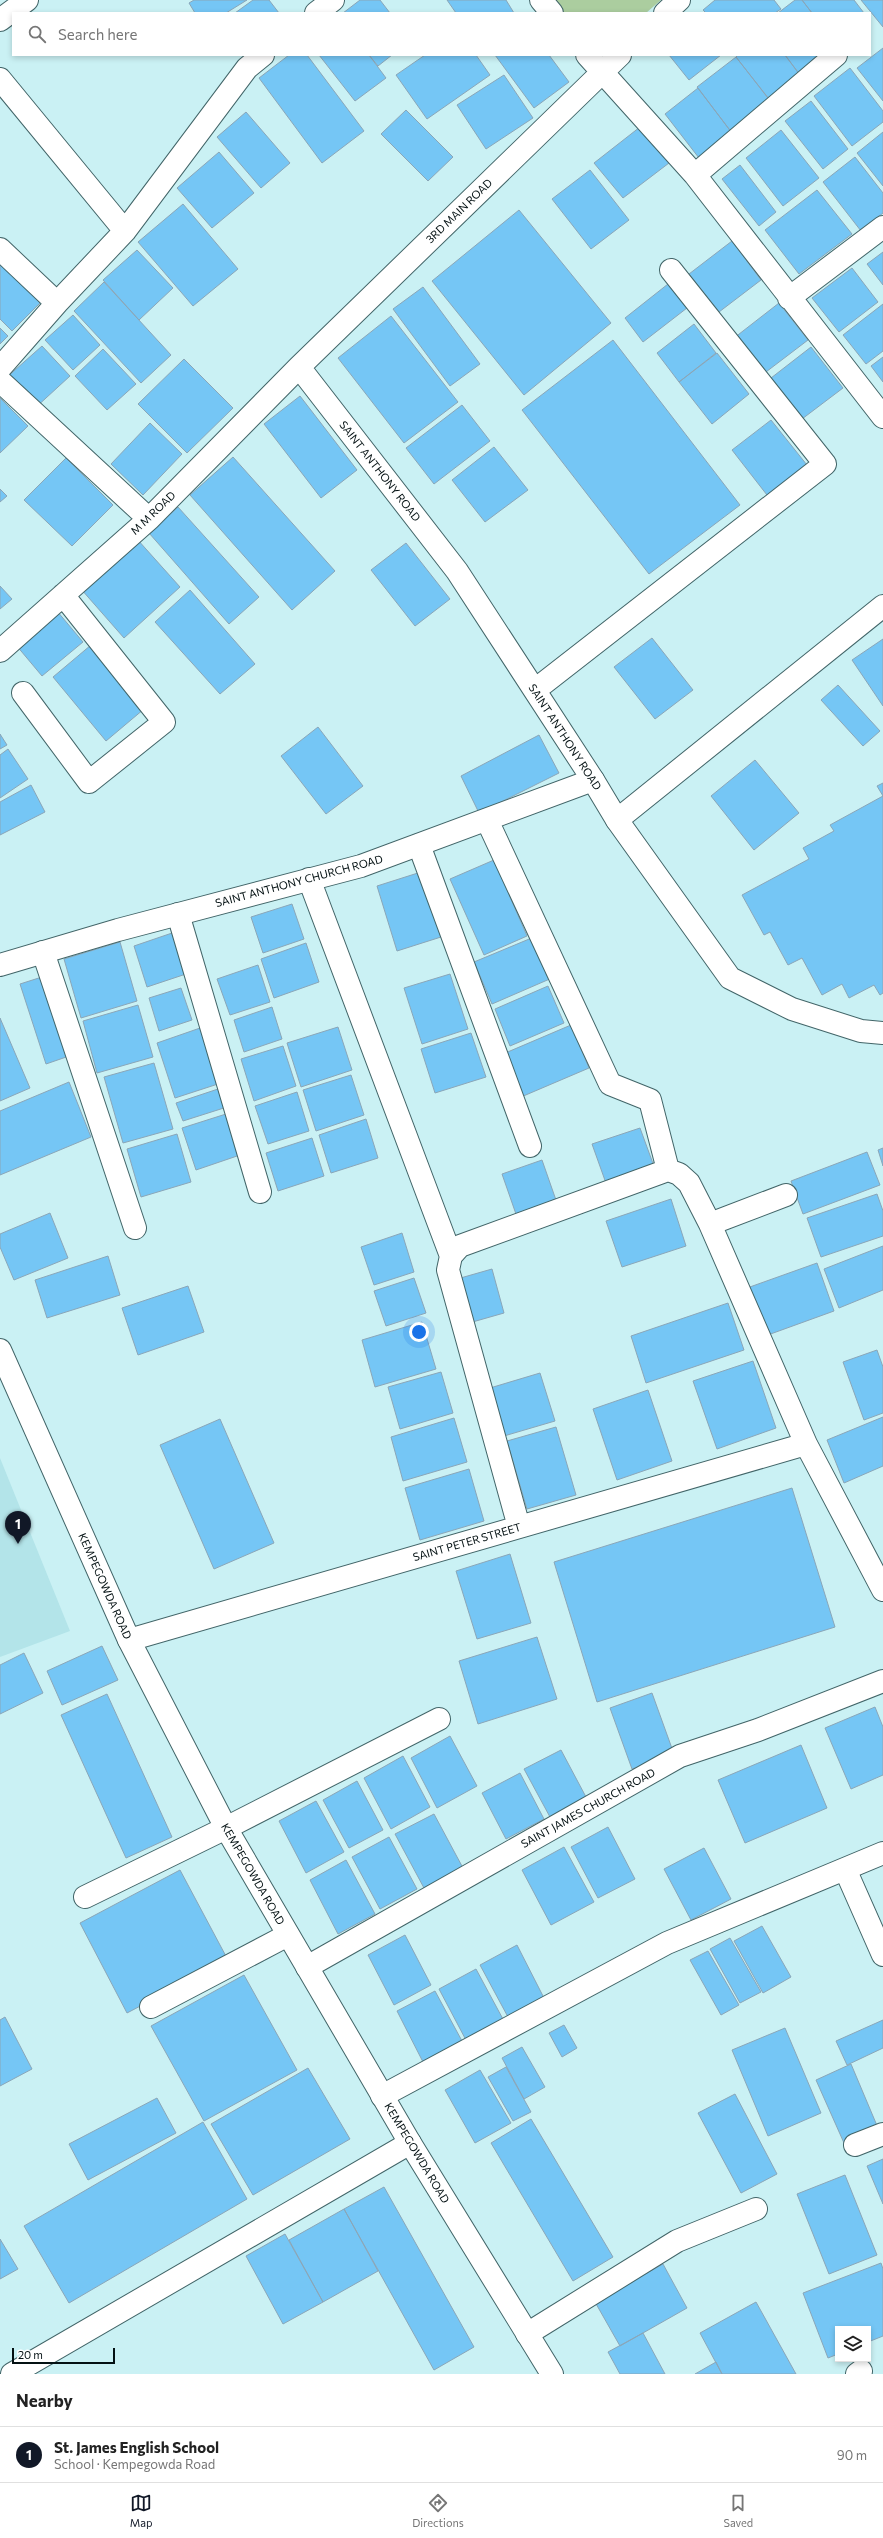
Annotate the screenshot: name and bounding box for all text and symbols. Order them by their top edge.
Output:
search box [12,12,871,56]
icon: search [26,23,48,45]
text: Search here [58,25,137,43]
street label: 3RD MAIN ROAD [423,176,494,246]
street label: SAINT ANTHONY ROAD [337,418,424,523]
street label: M M ROAD [128,488,178,537]
street label: SAINT ANTHONY ROAD [526,681,605,792]
street label: SAINT ANTHONY CHURCH ROAD [214,852,384,909]
your location [409,1322,429,1342]
pin: 1 [5,1511,31,1544]
street label: SAINT PETER STREET [411,1520,522,1563]
street label: KEMPEGOWDA ROAD [76,1531,135,1641]
street label: SAINT JAMES CHURCH ROAD [518,1765,658,1851]
street label: KEMPEGOWDA ROAD [219,1821,288,1927]
street label: KEMPEGOWDA ROAD [382,2100,453,2205]
map controls [835,2326,871,2362]
button: layers [835,2326,871,2362]
scale bar [12,2346,115,2365]
text: 20 m [18,2348,43,2361]
text: Nearby [16,2390,73,2411]
text: St. James English School [54,2438,219,2456]
text: 1 [26,2447,32,2463]
text: 90 m [837,2447,867,2463]
text: School · Kempegowda Road [54,2456,215,2472]
tab: Map [130,2492,153,2529]
tab: Directions [412,2492,464,2529]
tab: Saved [723,2492,753,2529]

